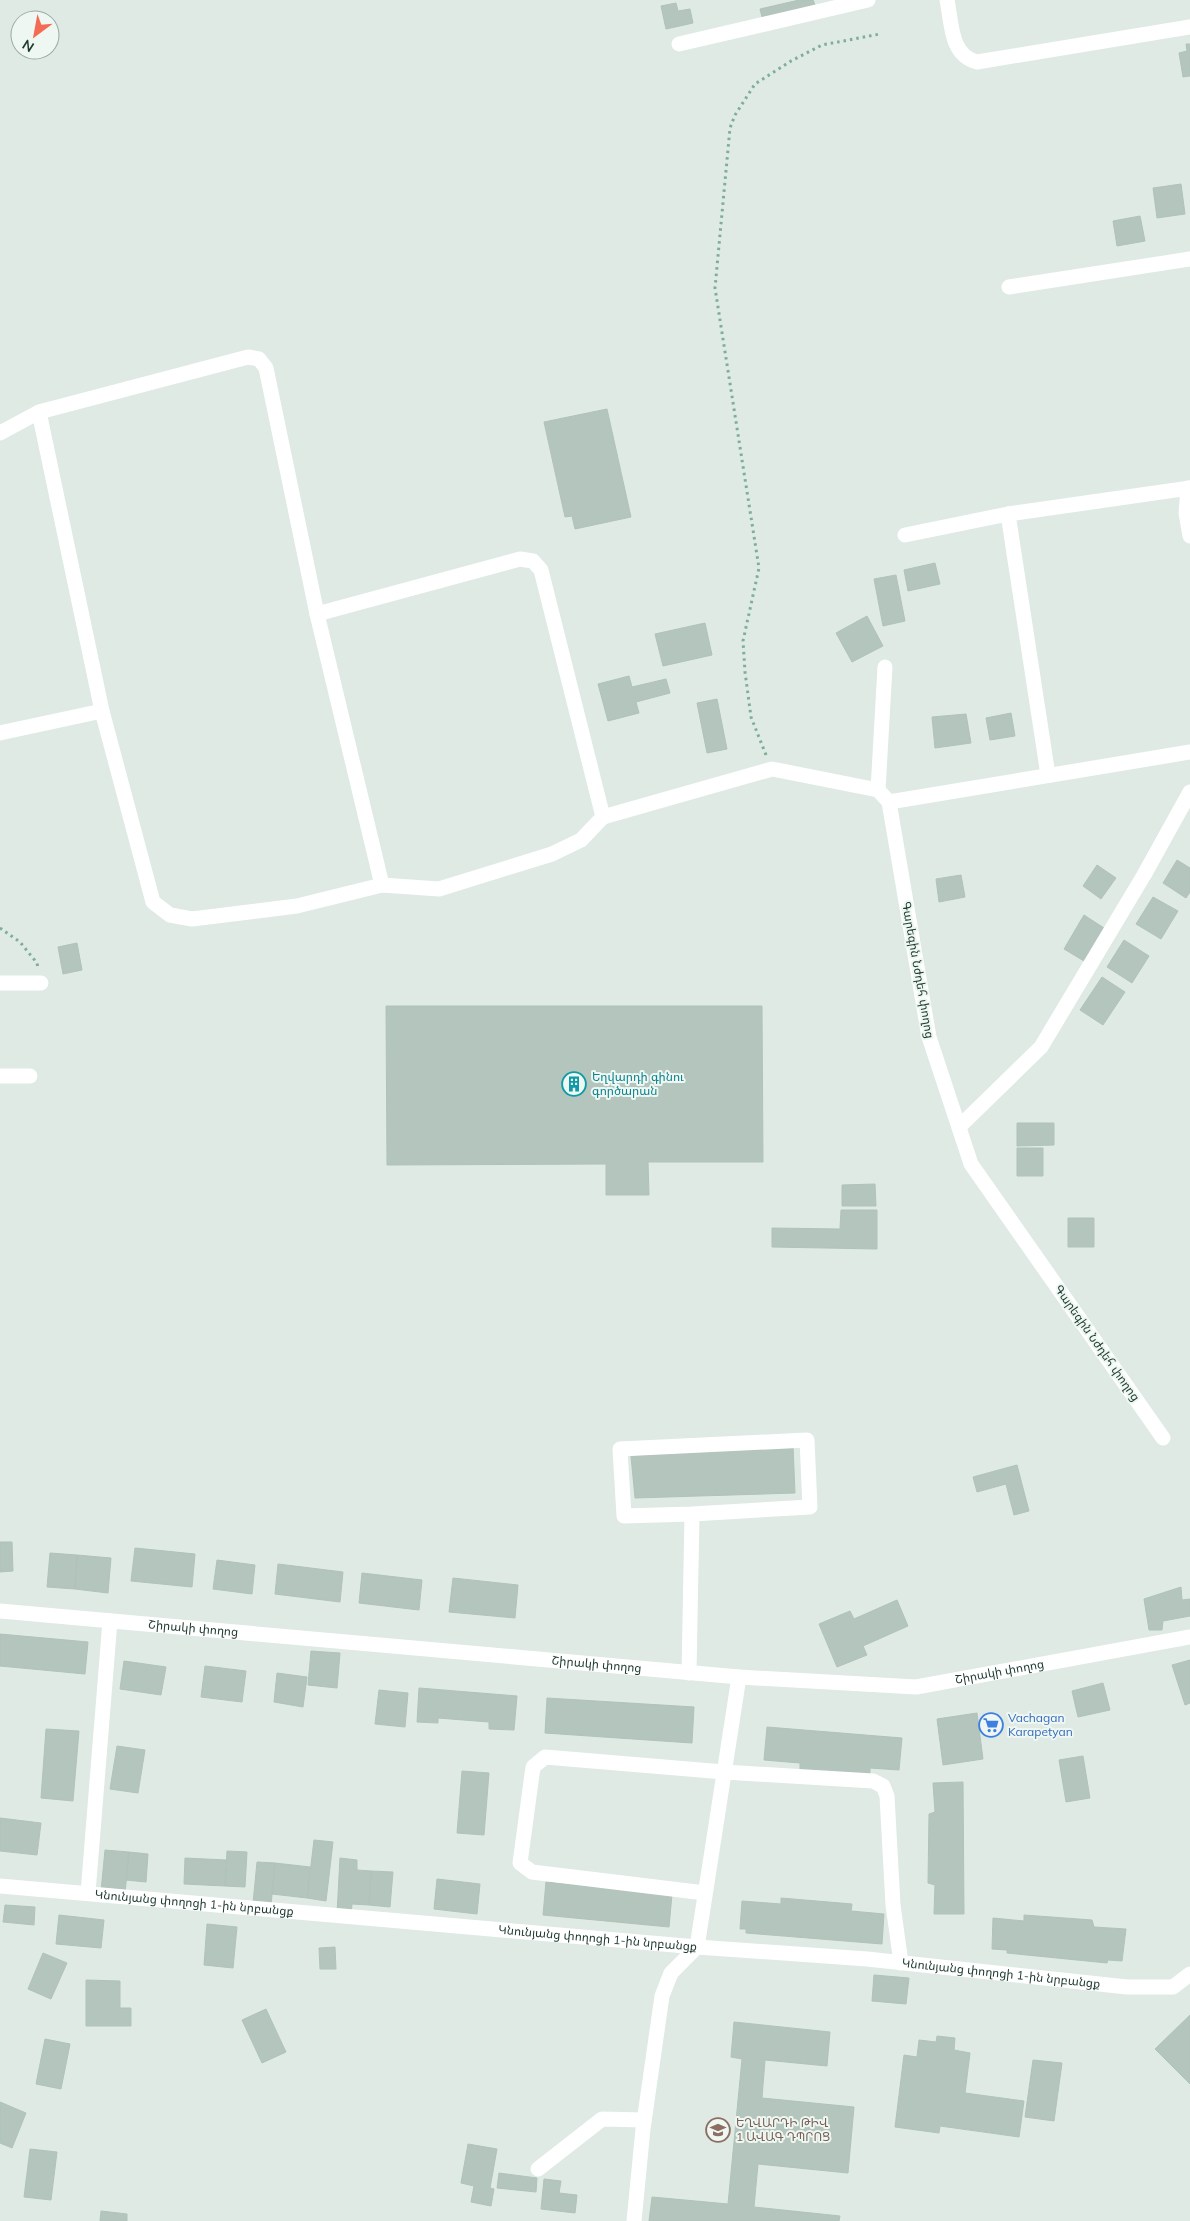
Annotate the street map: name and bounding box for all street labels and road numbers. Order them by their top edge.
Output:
street label: Գարեգին Նժդեհ փողոց [899,900,938,1040]
street label: Գարեգին Նժդեհ փողոց [1051,1282,1143,1404]
street label: Շիրակի փողոց [148,1616,239,1639]
street label: Շիրակի փողոց [551,1652,642,1675]
street label: Շիրակի փողոց [954,1656,1045,1687]
street label: Կնունյանց փողոցի 1-ին նրբանցք [94,1886,294,1919]
street label: Կնունյանց փողոցի 1-ին նրբանցք [498,1922,698,1954]
street label: Կնունյանց փողոցի 1-ին նրբանցք [901,1955,1101,1991]

